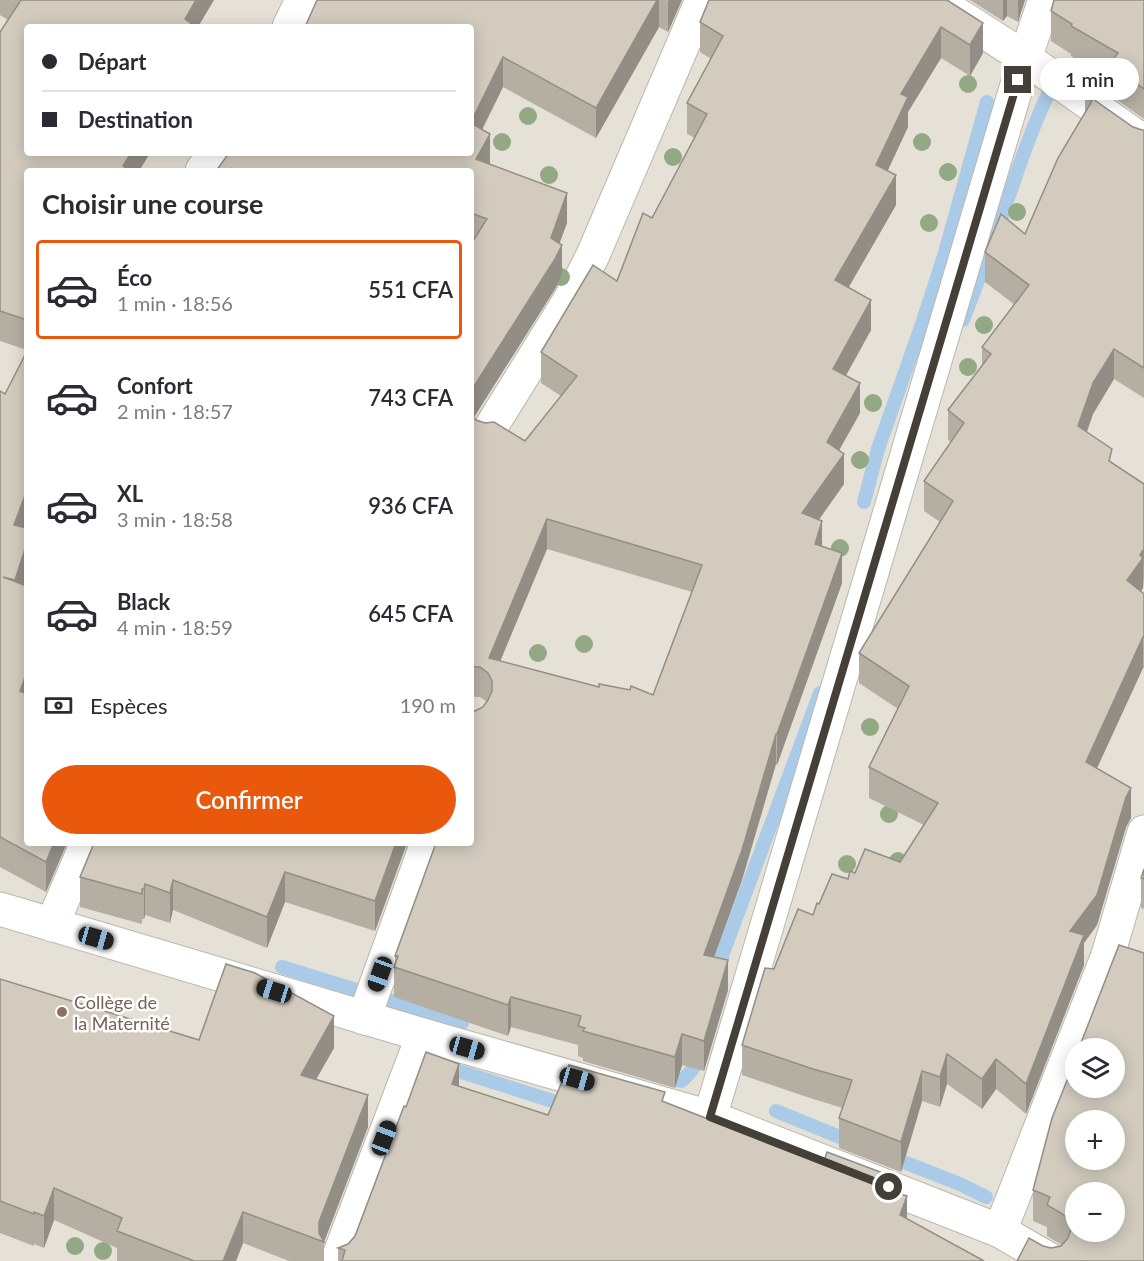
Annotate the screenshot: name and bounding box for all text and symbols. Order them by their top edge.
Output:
text: Départ [78,48,146,75]
callout: 1 min [1039,59,1138,101]
route end [1004,66,1031,93]
text: 1 min [1065,67,1114,91]
text: Destination [78,106,193,133]
text: Choisir une course [42,187,264,220]
icon: car [45,263,99,317]
text: Éco [117,264,152,291]
text: 551 CFA [368,276,453,303]
text: 1 min · 18:56 [117,291,233,315]
icon: car [45,371,99,425]
text: Confort [117,372,193,399]
text: 743 CFA [368,384,453,411]
text: 2 min · 18:57 [117,399,233,423]
icon: car [45,479,99,533]
text: XL [117,480,143,507]
text: 936 CFA [368,492,453,519]
text: 3 min · 18:58 [117,507,233,531]
icon: car [45,587,99,641]
text: Black [117,588,170,615]
text: 645 CFA [368,600,453,627]
text: 4 min · 18:59 [117,615,233,639]
icon: cash [42,689,75,722]
text: Espèces [90,692,167,719]
text: 190 m [400,693,456,717]
button: Confirmer [42,765,456,834]
car [76,924,116,952]
car [365,954,395,994]
car [254,977,294,1005]
place label: Collège de la Maternité [74,991,170,1034]
marker: Collège de la Maternité [55,1005,69,1019]
car [447,1034,487,1062]
map controls [1065,1038,1125,1242]
button: layers [1065,1038,1125,1098]
car [557,1065,597,1093]
button: + [1065,1110,1125,1170]
car [369,1118,399,1158]
route start [875,1173,902,1200]
button: − [1065,1182,1125,1242]

